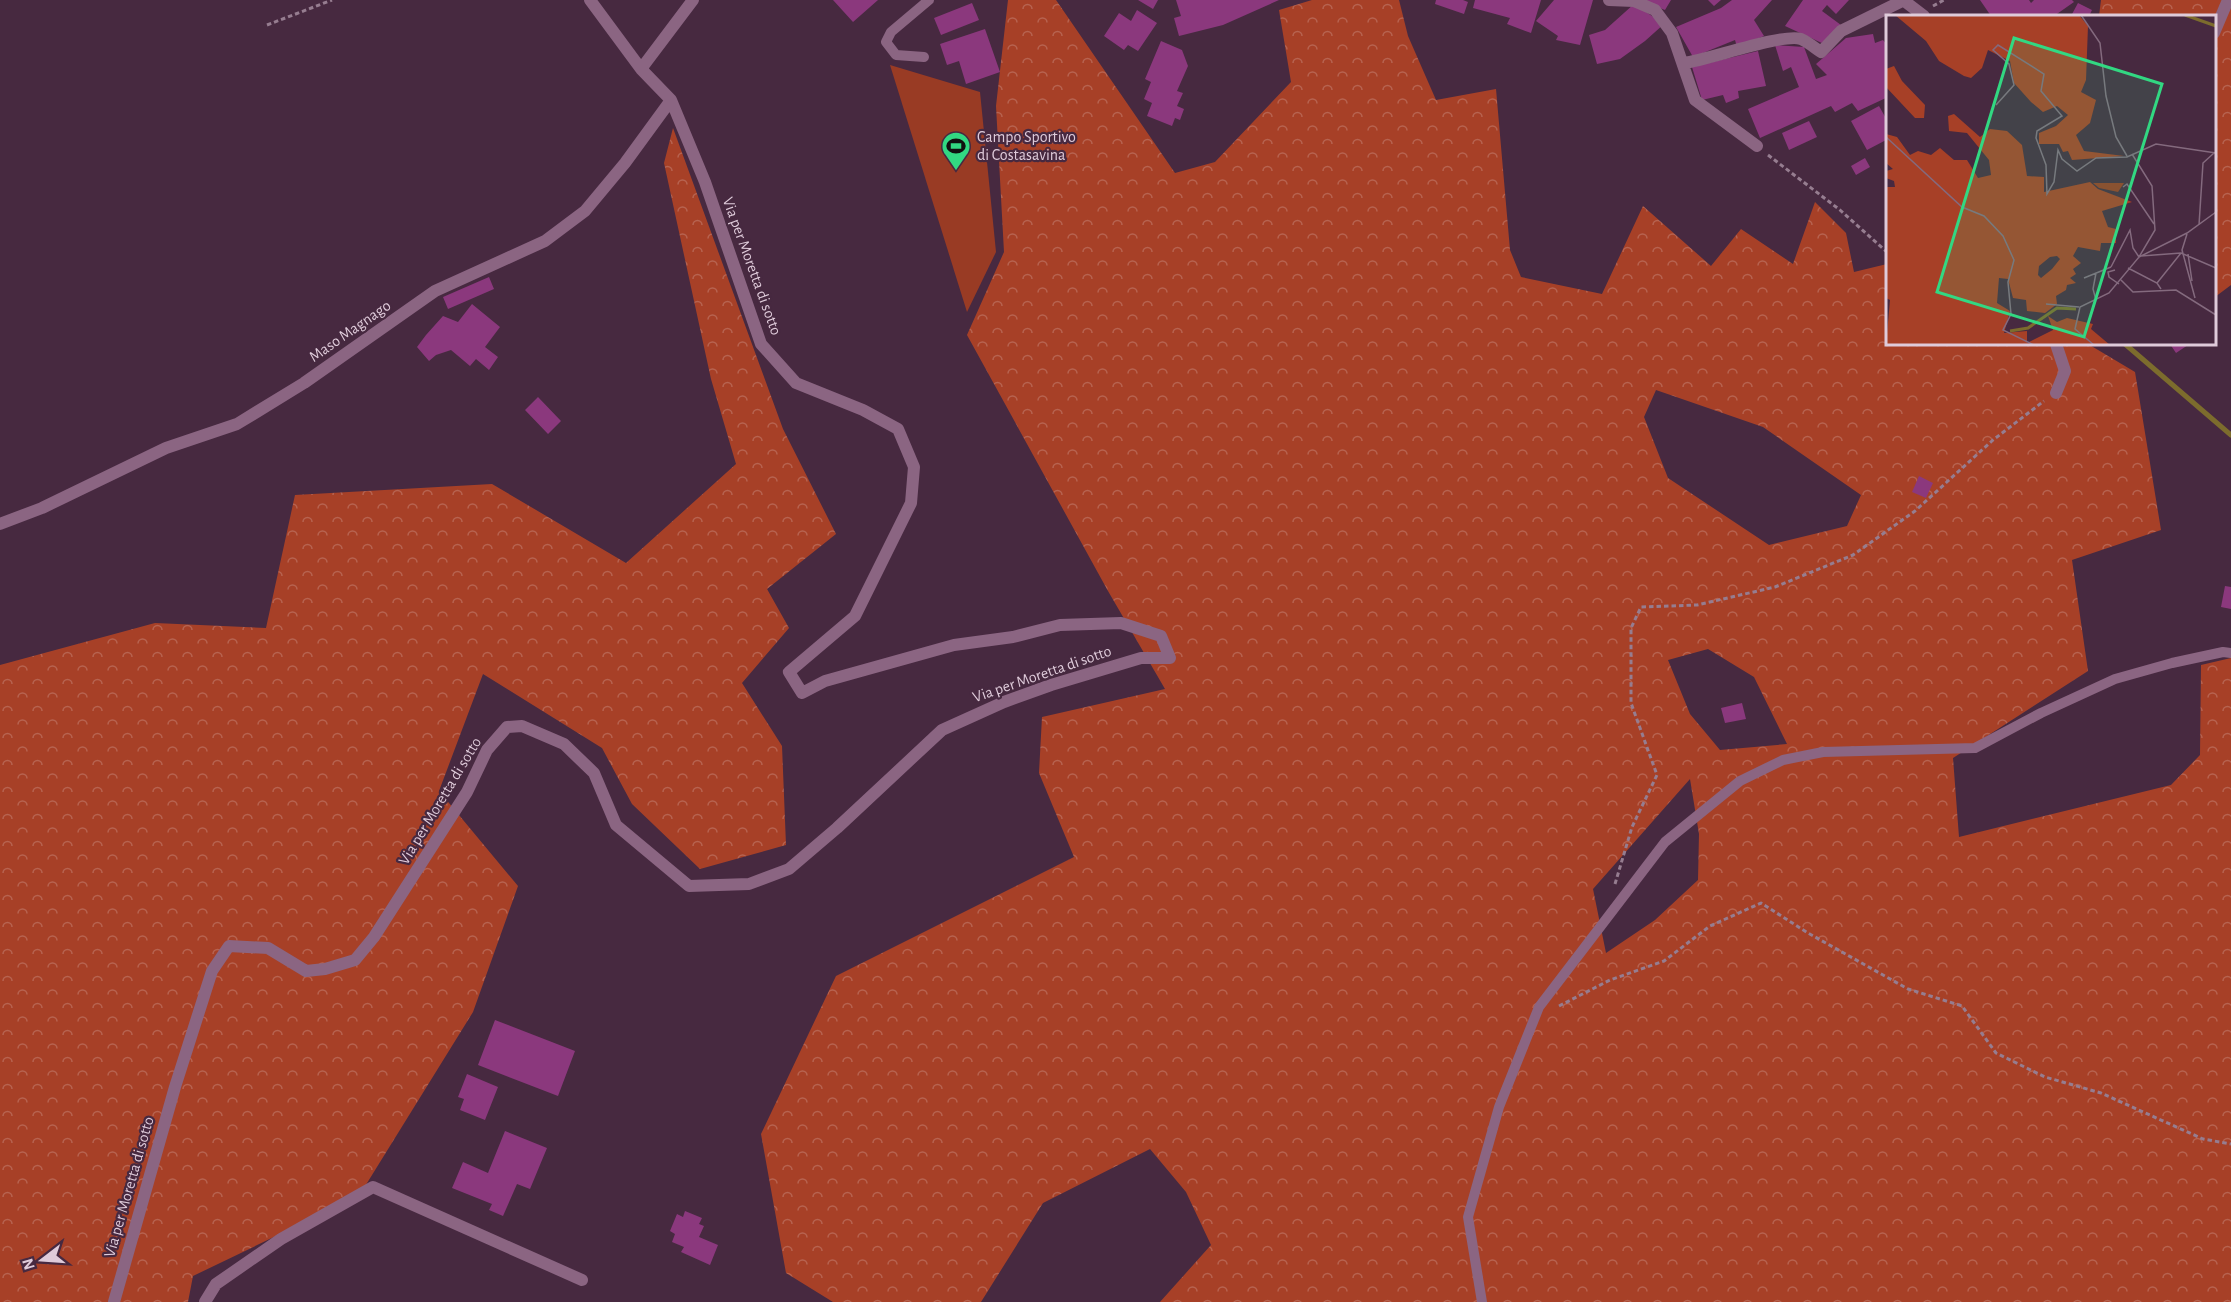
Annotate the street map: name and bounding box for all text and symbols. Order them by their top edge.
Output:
inset map [1886,15,2216,345]
place label: Campo Sportivo di Costasavina [977,129,1076,163]
sports icon: Campo Sportivo di Costasavina [940,130,972,172]
street label: Via per Moretta di sotto [720,195,784,337]
street label: Maso Magnago [306,297,394,365]
street label: Via per Moretta di sotto [971,643,1113,705]
street label: Via per Moretta di sotto [396,734,484,867]
street label: Via per Moretta di sotto [101,1115,157,1259]
north arrow [12,1230,72,1290]
text: N [19,1256,38,1272]

